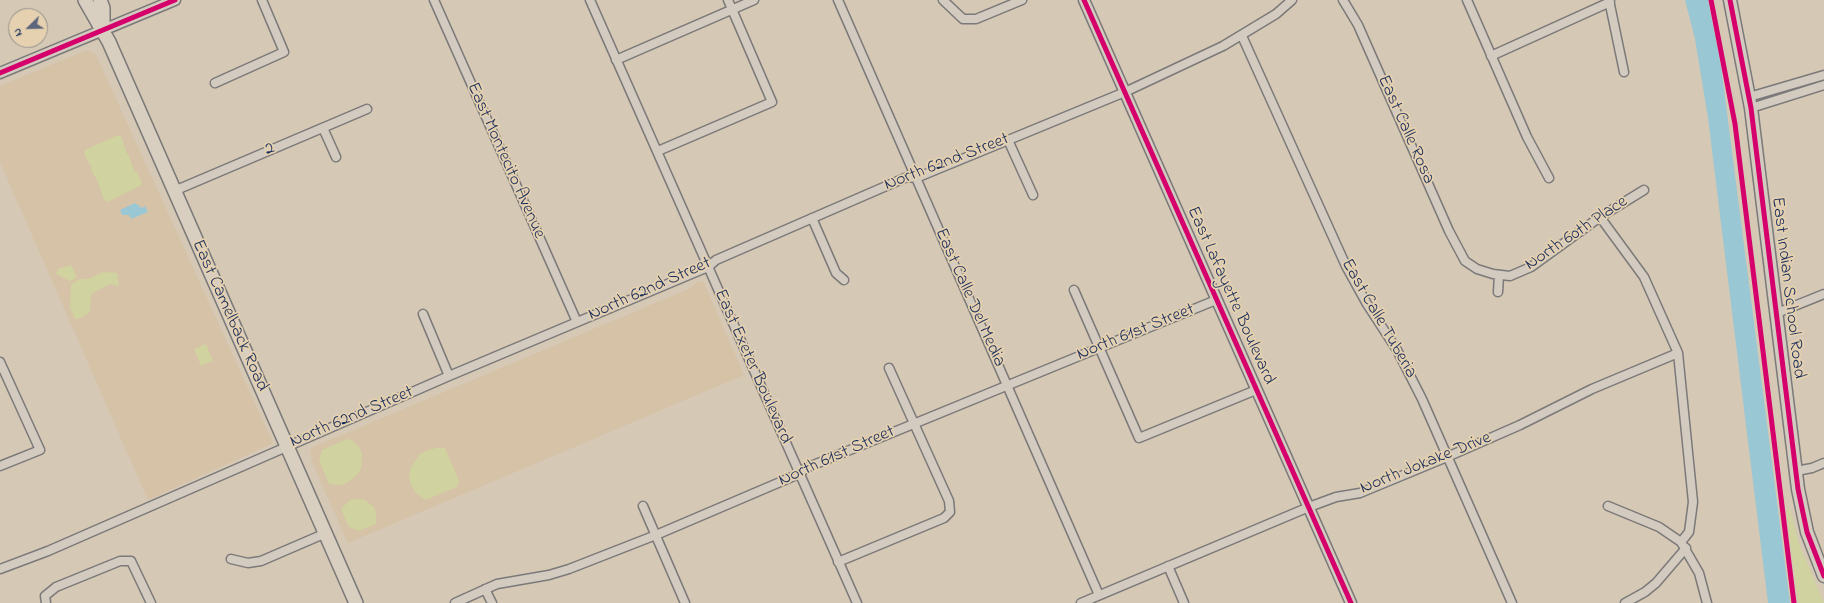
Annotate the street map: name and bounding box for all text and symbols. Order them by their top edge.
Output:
north arrow [8,8,48,48]
text: N [9,26,27,39]
street label: East Calle Rosa [1371,72,1439,188]
street label: East Montecito Avenue [461,80,549,242]
street label: North 62nd Street [882,129,1012,197]
street label: 2 [262,138,278,162]
street label: North 60th Place [1522,192,1632,276]
street label: East Indian School Road [1765,196,1809,380]
street label: East Lafayette Boulevard [1181,204,1279,388]
street label: East Calle Del Media [929,225,1009,371]
street label: East Camelback Road [186,237,272,395]
street label: North 62nd Street [585,253,715,327]
street label: East Calle Tuberia [1335,256,1421,382]
street label: East Exeter Boulevard [708,286,796,448]
street label: North 61st Street [1074,300,1198,366]
street label: North 62nd Street [287,382,417,454]
street label: North 61st Street [776,422,898,492]
street label: North Jokake Drive [1357,428,1495,500]

